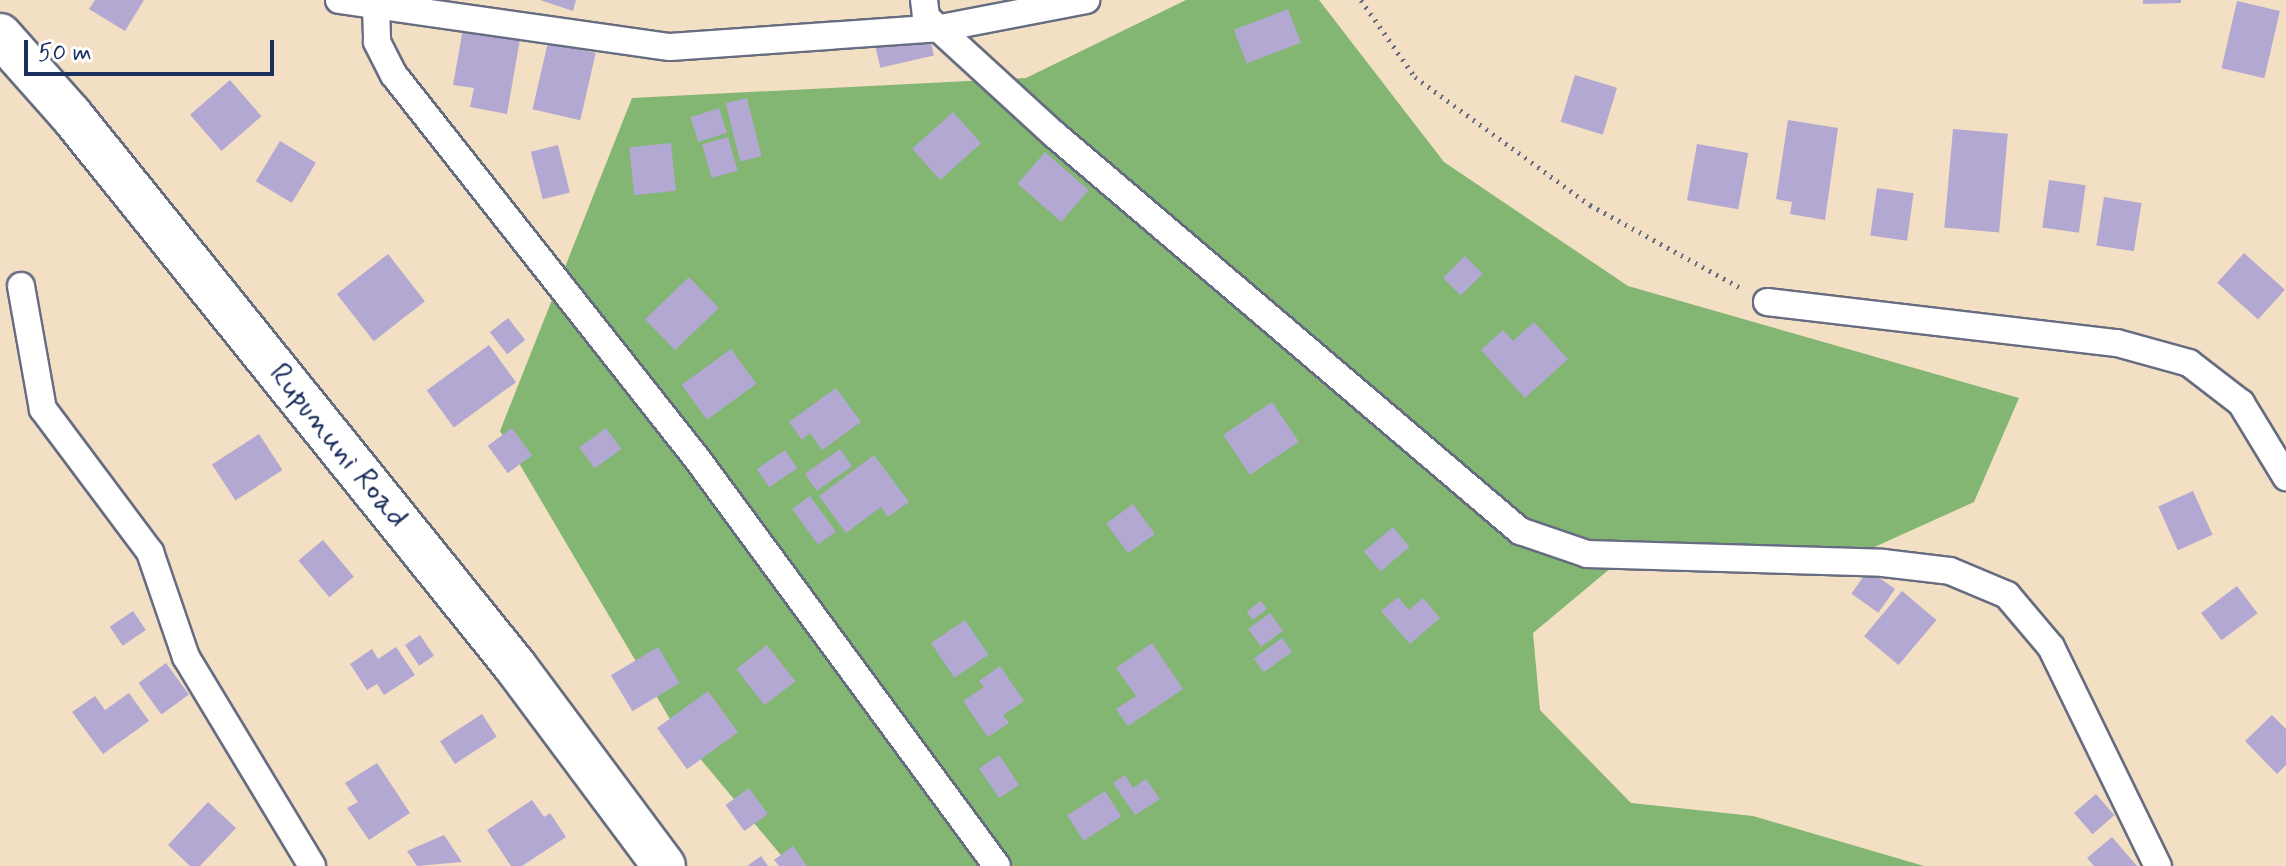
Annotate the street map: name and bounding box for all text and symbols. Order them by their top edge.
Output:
scale bar [28,24,278,74]
text: 50 m [38,38,92,69]
street label: Rupununi Road [261,357,415,535]

